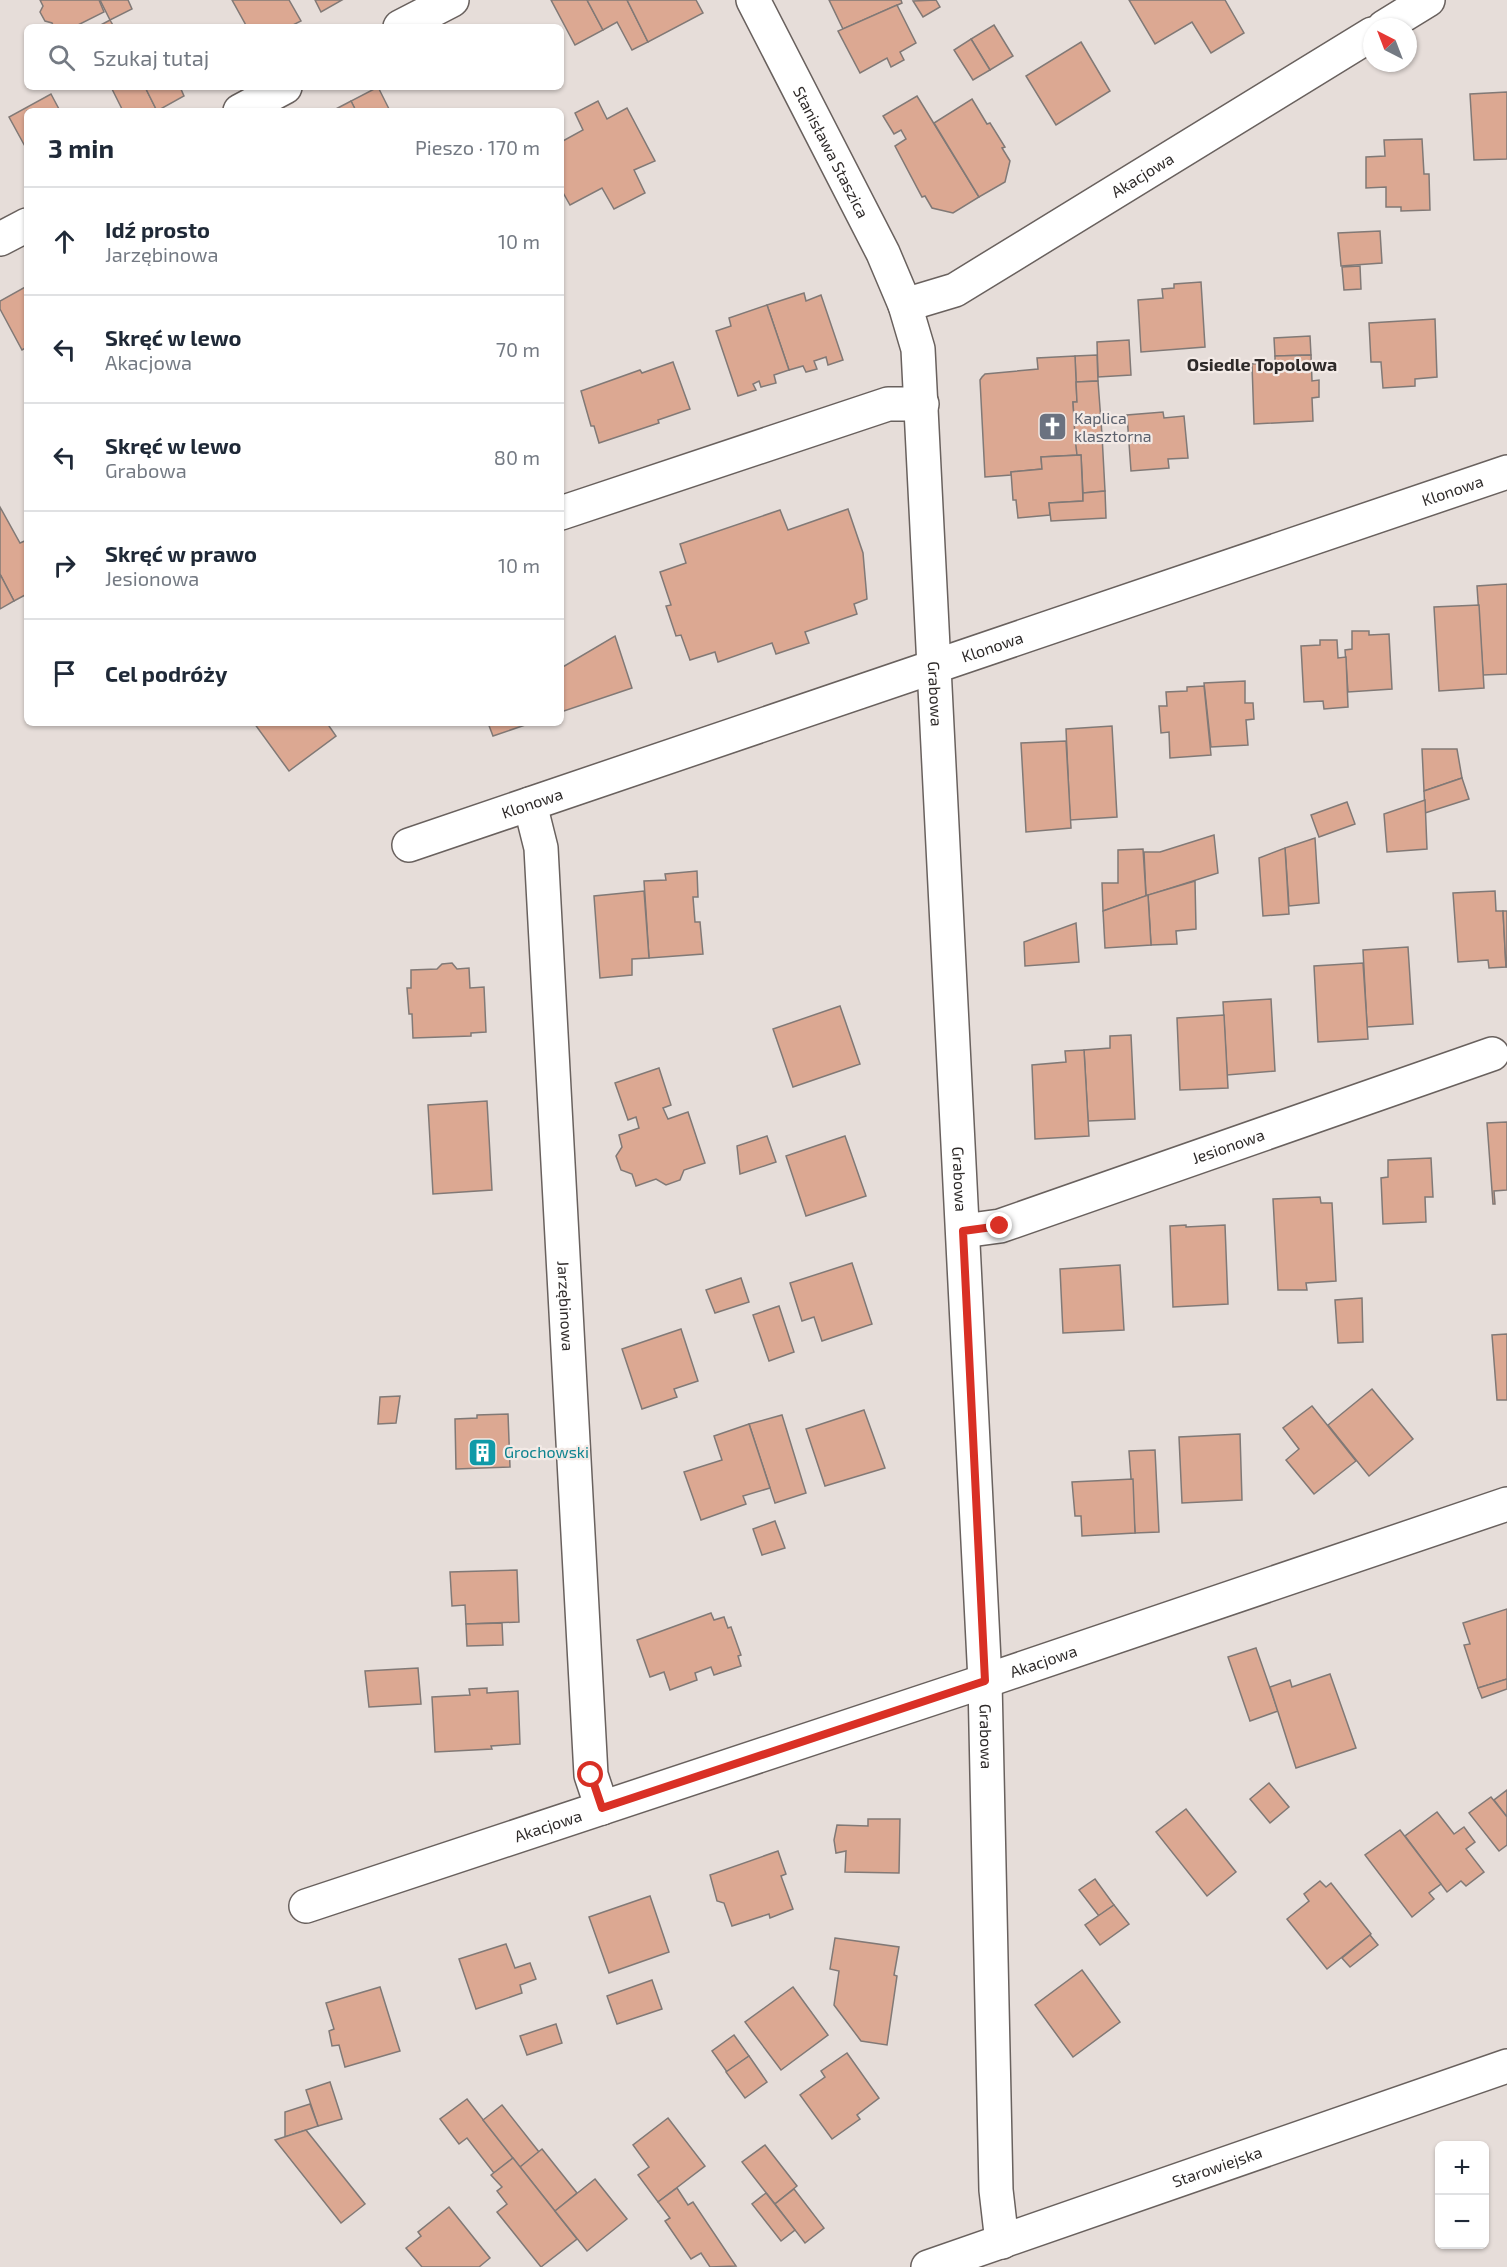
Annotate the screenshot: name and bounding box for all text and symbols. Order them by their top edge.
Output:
north arrow [1363,18,1417,72]
search box [24,24,564,90]
icon: search [45,41,78,74]
text: Szukaj tutaj [93,44,209,70]
street label: Stanisława Staszica [790,83,873,221]
text: 3 min [48,132,114,163]
text: Pieszo · 170 m [415,135,540,159]
street label: Akacjowa [1107,148,1177,201]
text: Idź prosto [105,216,210,242]
icon: ahead [48,225,81,258]
text: 10 m [498,229,540,253]
text: Jarzębinowa [105,242,218,266]
text: Skręć w lewo [105,324,242,350]
icon: left [48,333,81,366]
text: 70 m [496,337,540,361]
text: Akacjowa [105,350,192,374]
district label: Osiedle Topolowa [1187,353,1337,375]
place label: Kaplica klasztorna [1074,408,1152,445]
church icon: Kaplica klasztorna [1037,411,1069,443]
text: Skręć w lewo [105,432,242,458]
icon: left [48,441,81,474]
text: 80 m [494,445,540,469]
text: Grabowa [105,458,187,482]
street label: Klonowa [1419,471,1485,509]
text: Skręć w prawo [105,540,257,566]
icon: right [48,549,81,582]
text: 10 m [498,553,540,577]
text: Jesionowa [105,566,199,590]
street label: Klonowa [959,627,1025,666]
icon: arrive [48,657,81,690]
text: Cel podróży [105,660,227,686]
street label: Grabowa [925,661,947,727]
street label: Klonowa [499,783,565,822]
street label: Jesionowa [1189,1124,1267,1167]
street label: Grabowa [949,1146,971,1212]
route end [986,1212,1012,1238]
street label: Jarzębinowa [554,1260,578,1352]
building icon: Grochowski [467,1436,499,1468]
place label: Grochowski [504,1442,589,1461]
street label: Akacjowa [1007,1641,1079,1681]
street label: Grabowa [976,1704,997,1769]
route start [577,1761,603,1787]
street label: Akacjowa [512,1805,584,1845]
map controls [1435,2141,1489,2249]
button: + [1435,2141,1489,2195]
street label: Starowiejska [1169,2142,1264,2191]
button: − [1435,2195,1489,2249]

